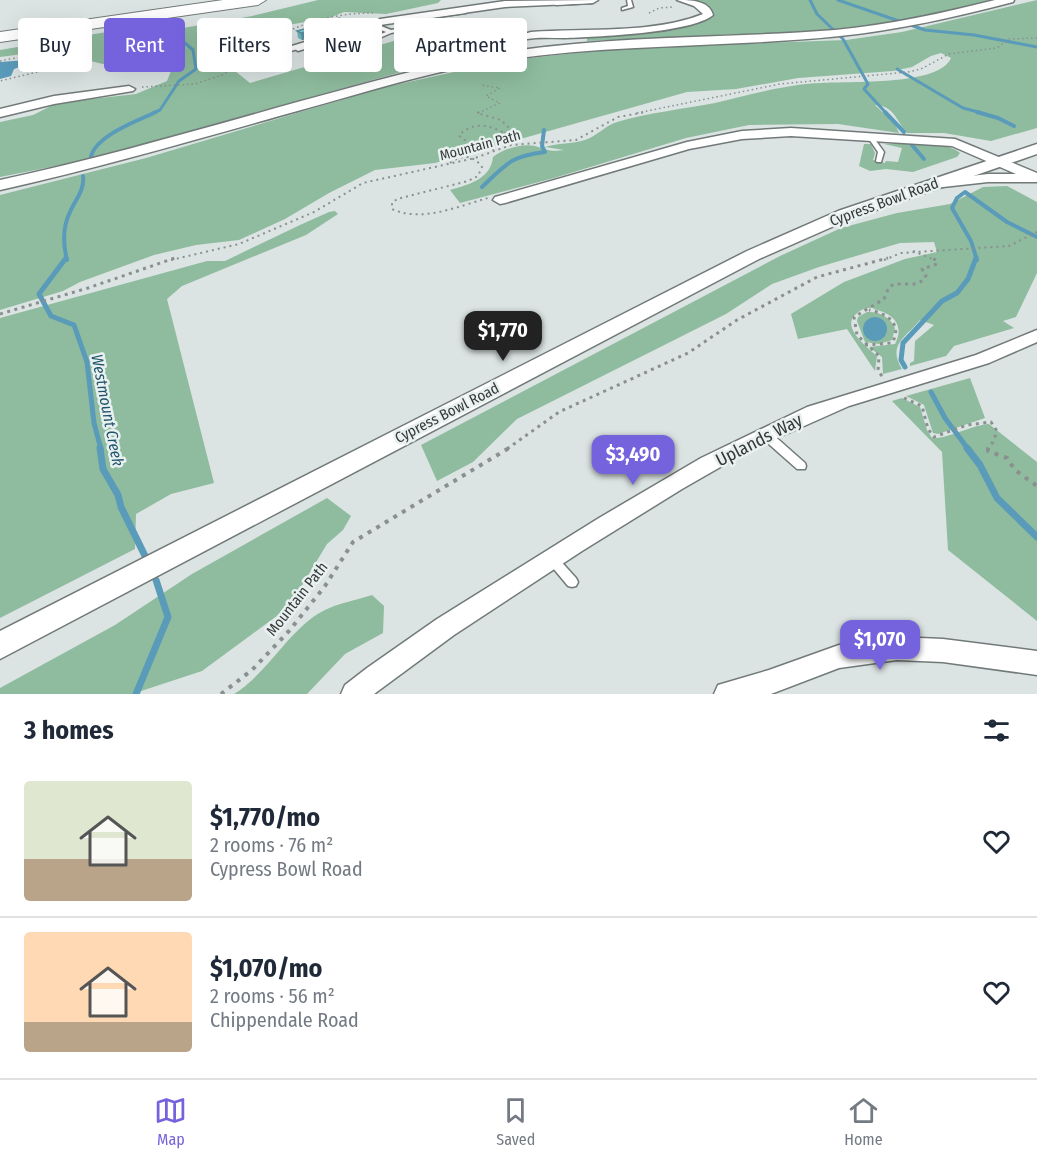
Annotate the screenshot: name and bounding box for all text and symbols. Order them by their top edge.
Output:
chip: Buy [18,18,92,72]
chip: Rent [104,18,185,72]
chip: Filters [197,18,292,72]
chip: New [304,18,382,72]
chip: Apartment [394,18,527,72]
street label: Mountain Path [438,127,522,164]
street label: Cypress Bowl Road [827,174,941,230]
pin: $1,770 [454,311,552,362]
text: $1,770 [478,318,528,342]
water label: Westmount Creek [87,353,128,468]
street label: Cypress Bowl Road [392,379,502,447]
street label: Uplands Way [712,409,806,471]
pin: $3,490 [584,435,682,486]
text: $3,490 [606,442,660,466]
street label: Mountain Path [263,558,331,640]
pin: $1,070 [831,620,929,671]
text: $1,070 [854,627,906,651]
icon: filters [980,714,1013,747]
text: 3 homes [24,715,114,746]
text: $1,770/mo [210,802,320,833]
icon: home [72,805,144,877]
icon: heart [980,825,1013,858]
text: 2 rooms · 76 m² [210,833,333,857]
text: Cypress Bowl Road [210,857,363,881]
text: $1,070/mo [210,953,322,984]
icon: home [72,956,144,1028]
icon: heart [980,976,1013,1009]
text: 2 rooms · 56 m² [210,984,335,1008]
text: Chippendale Road [210,1008,359,1032]
tab: Map [154,1094,187,1149]
tab: Saved [496,1094,535,1149]
tab: Home [844,1094,883,1149]

